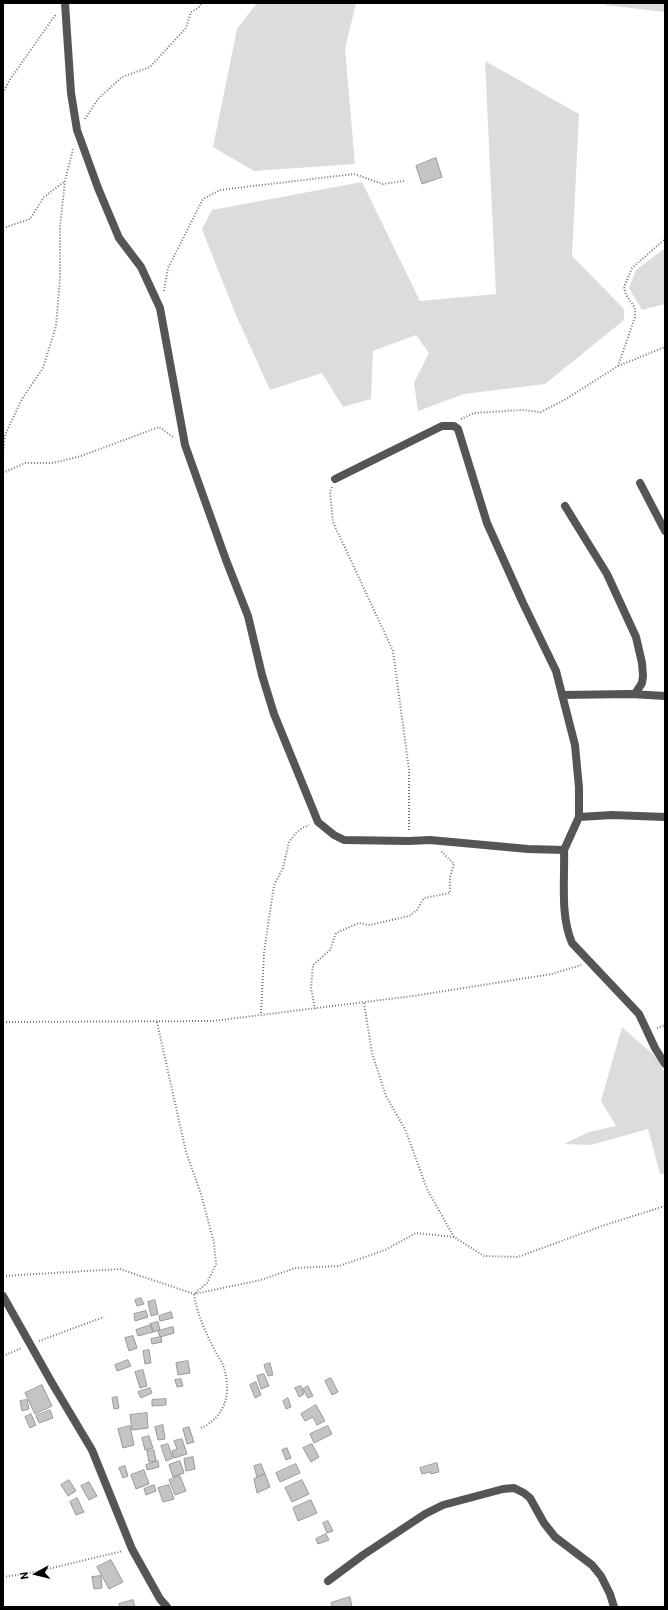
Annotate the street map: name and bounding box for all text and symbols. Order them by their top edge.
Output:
north arrow [16,1554,56,1594]
text: N [17,1571,31,1580]

